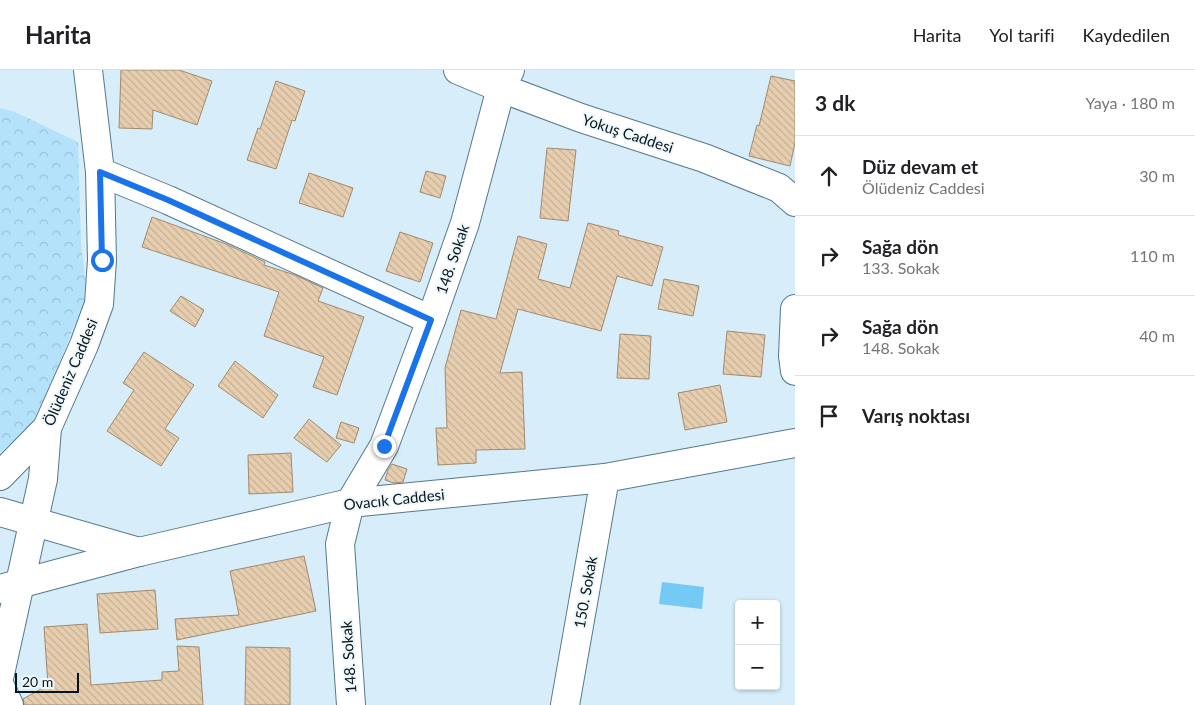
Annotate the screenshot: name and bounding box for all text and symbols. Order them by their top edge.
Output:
text: Harita [25,20,92,49]
text: Harita [913,24,961,46]
text: Yol tarifi [989,24,1055,46]
text: Kaydedilen [1083,24,1170,46]
text: 3 dk [815,90,855,115]
text: Yaya · 180 m [1086,93,1175,112]
street label: Yokuş Caddesi [580,110,676,156]
text: Düz devam et [862,155,978,178]
icon: ahead [815,162,843,190]
text: 30 m [1139,166,1175,185]
text: Ölüdeniz Caddesi [862,178,985,197]
street label: 148. Sokak [432,221,472,296]
text: Sağa dön [862,235,939,258]
icon: right [815,242,843,270]
text: 110 m [1130,246,1175,265]
route start [91,249,114,272]
text: 133. Sokak [862,258,940,277]
text: Sağa dön [862,315,939,338]
street label: Ölüdeniz Caddesi [39,316,101,428]
icon: right [815,322,843,350]
text: 40 m [1139,326,1175,345]
text: 148. Sokak [862,338,940,357]
icon: arrive [815,402,843,430]
text: Varış noktası [862,404,970,427]
route end [373,435,396,458]
street label: Ovacık Caddesi [343,485,445,513]
street label: 150. Sokak [570,554,600,629]
map controls [735,600,780,690]
button: + [735,600,780,645]
street label: 148. Sokak [336,620,360,694]
button: − [735,645,780,690]
scale bar [15,670,79,693]
text: 20 m [22,673,53,690]

